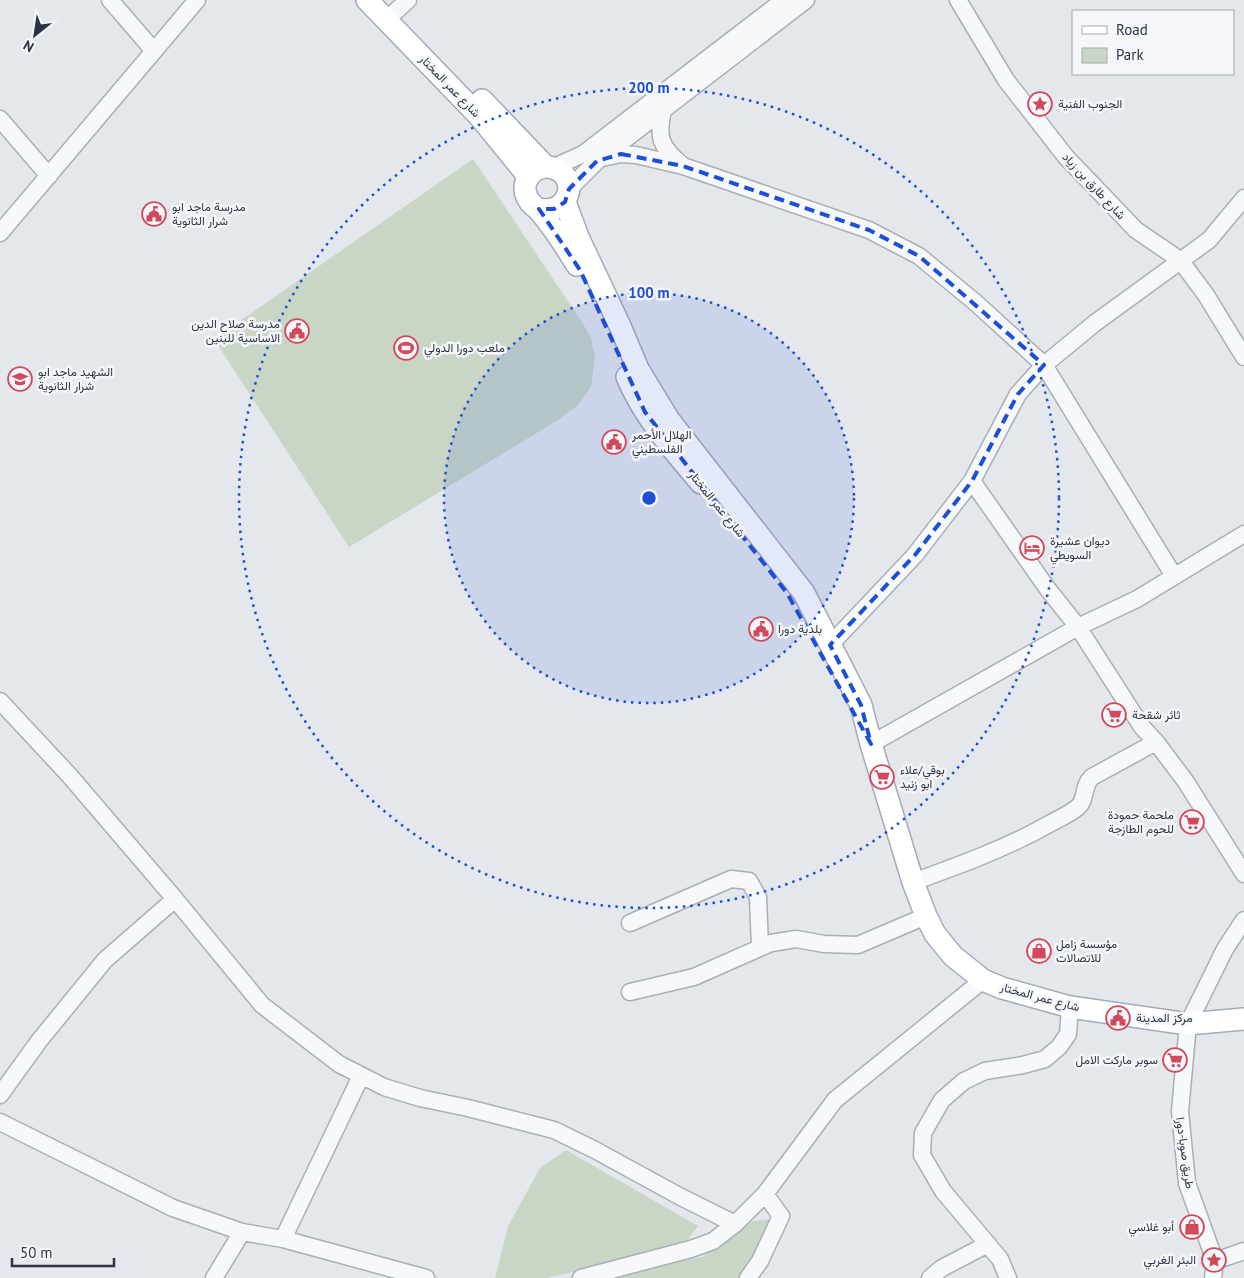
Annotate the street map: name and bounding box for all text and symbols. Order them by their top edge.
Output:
north arrow [10,10,60,60]
legend [1072,10,1234,75]
text: Road [1116,20,1148,39]
text: N [20,36,37,56]
text: Park [1116,45,1144,64]
street label: شارع عمر المختار [415,50,484,122]
text: 200 m [628,78,670,97]
place icon: الجنوب الفنية [1027,91,1053,117]
place label: الجنوب الفنية [1058,96,1122,112]
street label: شارع طارق بن زياد [1058,149,1129,223]
place label: مدرسة ماجد ابو شرار الثانوية [172,199,246,229]
public building icon: مدرسة ماجد ابو شرار الثانوية [141,201,167,227]
text: 100 m [628,283,670,302]
place label: مدرسة صلاح الدين الاساسية للبنين [191,316,280,346]
public building icon: مدرسة صلاح الدين الاساسية للبنين [284,318,310,344]
sports icon: ملعب دورا الدولي [393,335,419,361]
place label: ملعب دورا الدولي [424,340,505,358]
place label: الشهيد ماجد ابو شرار الثانوية [38,364,113,394]
school or university icon: الشهيد ماجد ابو شرار الثانوية [7,366,33,392]
place label: الهلال الأحمر الفلسطيني [631,427,691,459]
public building icon: الهلال الأحمر الفلسطيني [601,429,627,455]
street label: شارع عمر المختار [684,467,749,541]
centre of rings [640,489,658,507]
place label: ديوان عشيرة السويطي [1050,533,1110,565]
hotel icon: ديوان عشيرة السويطي [1019,535,1045,561]
public building icon: بلدية دورا [748,616,774,642]
place label: بلدية دورا [778,621,822,637]
supermarket icon: ثائر شقحة [1101,702,1127,728]
place label: ثائر شقحة [1132,707,1180,723]
place label: بوقي/علاء ابو زنيد [900,762,945,792]
supermarket icon: بوقي/علاء ابو زنيد [869,764,895,790]
place label: ملحمة حمودة للحوم الطازجة [1108,807,1174,837]
supermarket icon: ملحمة حمودة للحوم الطازجة [1179,809,1205,835]
place label: مؤسسة زامل للاتصالات [1056,936,1117,965]
shop icon: مؤسسة زامل للاتصالات [1026,938,1052,964]
street label: شارع عمر المختار [997,978,1081,1016]
public building icon: مركز المدينة [1105,1005,1131,1031]
place label: مركز المدينة [1136,1010,1193,1026]
supermarket icon: سوبر ماركت الامل [1162,1047,1188,1073]
place label: سوبر ماركت الامل [1076,1052,1158,1068]
street label: طريق صوبا-دورا [1172,1116,1198,1190]
shop icon: أبو غلاسي [1179,1214,1205,1240]
place label: أبو غلاسي [1128,1219,1174,1237]
scale bar [12,1236,115,1268]
text: 50 m [20,1243,53,1262]
place icon: البئر الغربي [1201,1247,1227,1273]
place label: البئر الغربي [1144,1252,1196,1270]

